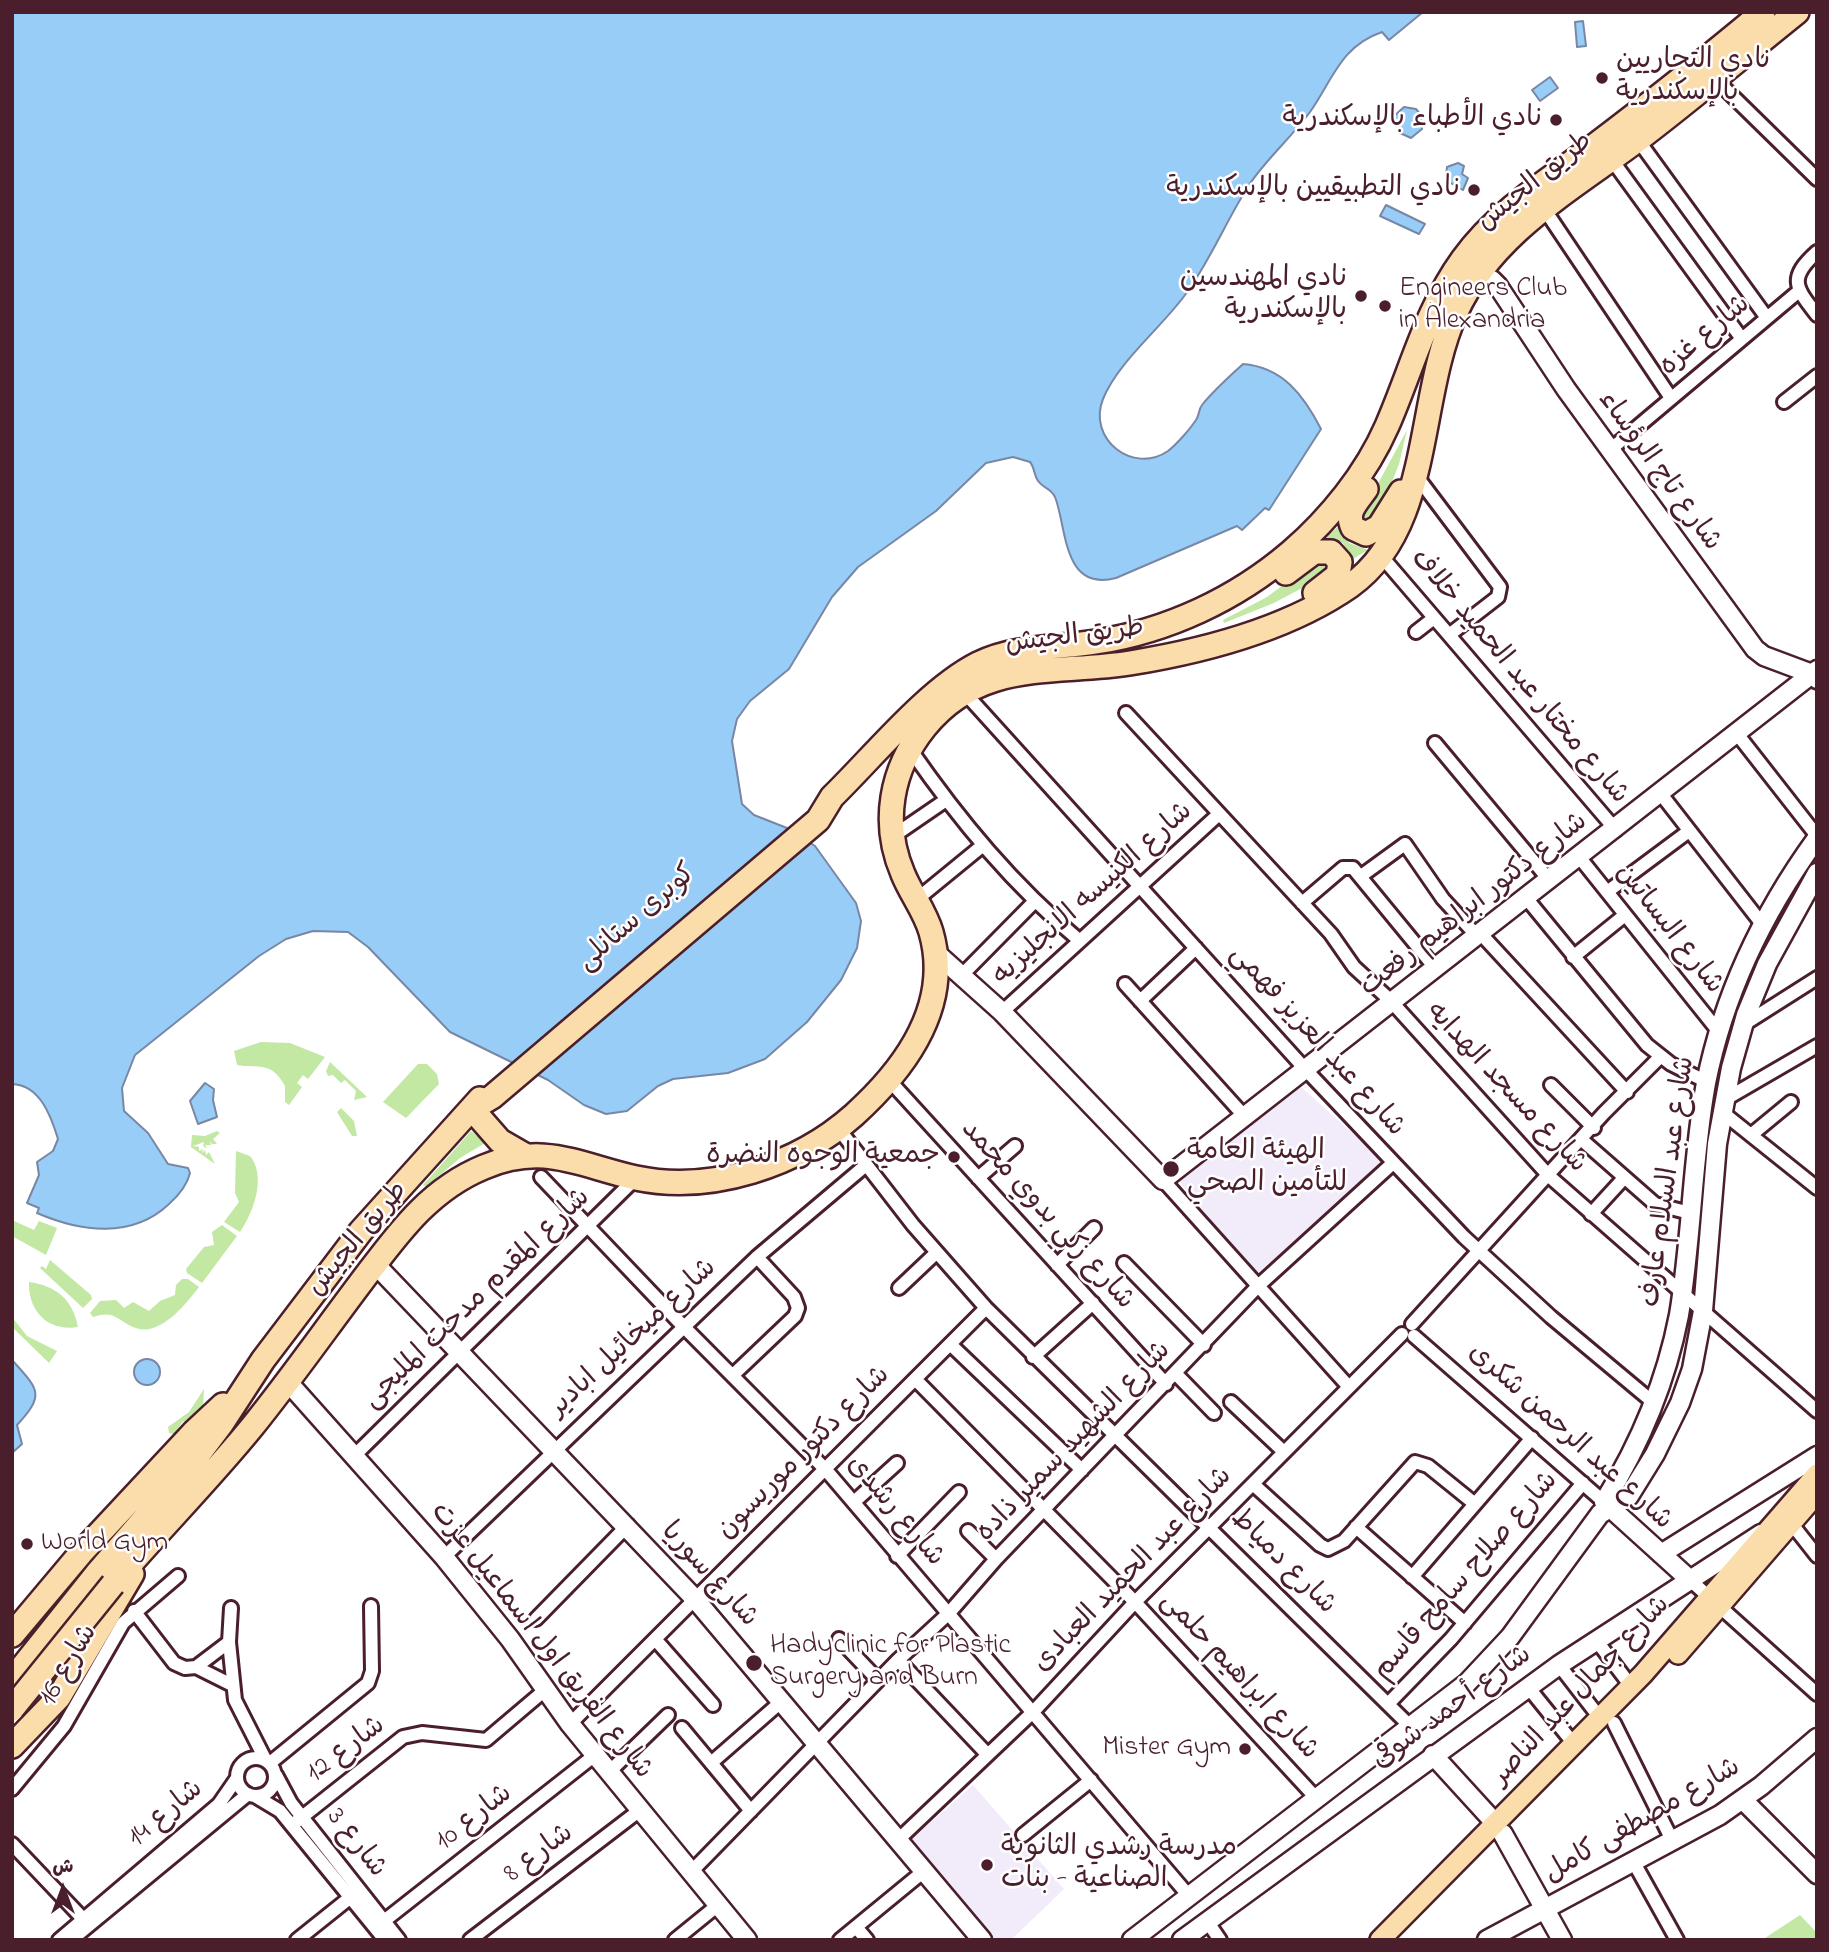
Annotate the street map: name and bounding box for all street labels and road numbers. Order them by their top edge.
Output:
street label: طريق الجيش [1471,126,1601,240]
street label: شارع غزه [1654,289,1758,385]
street label: شارع تاج الرؤساء [1589,385,1727,559]
street label: شارع مختار عبد الحميد خلاف [1402,544,1634,812]
street label: طريق الجيش [1004,613,1146,663]
street label: شارع الكنيسه الانجليزيه [987,796,1201,994]
street label: شارع دكتور ابراهيم رفعت [1354,807,1596,1005]
street label: كوبرى ستانلى [571,858,705,980]
street label: شارع البساتين [1607,858,1729,1002]
street label: شارع عبد العزيز فهمي [1221,939,1411,1145]
street label: شارع مسجد الهدايه [1417,997,1593,1181]
street label: شارع عبد السلام عارف [1636,1055,1704,1309]
street label: شارع زكي بدوي محمد [952,1114,1140,1318]
street label: طريق الجيش [301,1176,417,1304]
street label: شارع المقدم مدحت المليجى [357,1183,599,1417]
street label: شارع ميخائيل ابادير [543,1253,725,1425]
street label: شارع الشهيد سمير ذاده [970,1336,1180,1550]
street label: شارع عبد الرحمن شكرى [1460,1337,1678,1539]
street label: شارع دكتور موريسون [711,1360,899,1548]
street label: شارع رشدى [838,1449,950,1575]
street label: شارع عبد الحميد العبادى [1027,1461,1241,1681]
street label: شارع صلاح سامح قاسم [1367,1466,1567,1688]
street label: شارع الفريق اول اسماعيل عزت [422,1497,658,1787]
street label: شارع دمياط [1222,1503,1342,1623]
street label: شارع سوريا [652,1516,764,1636]
street label: شارع ابراهيم حلمى [1151,1586,1325,1768]
street label: شارع جمال عبد الناصر [1485,1590,1679,1794]
street label: شارع 16 [33,1619,107,1713]
street label: شارع أحمد شوقى [1367,1640,1539,1778]
street label: شارع 12 [301,1710,393,1792]
street label: شارع مصطفى كامل [1539,1752,1747,1892]
street label: شارع 14 [122,1774,212,1856]
street label: شارع 10 [430,1778,520,1860]
street label: شارع 3 [317,1802,393,1886]
street label: شارع 8 [499,1818,581,1892]

